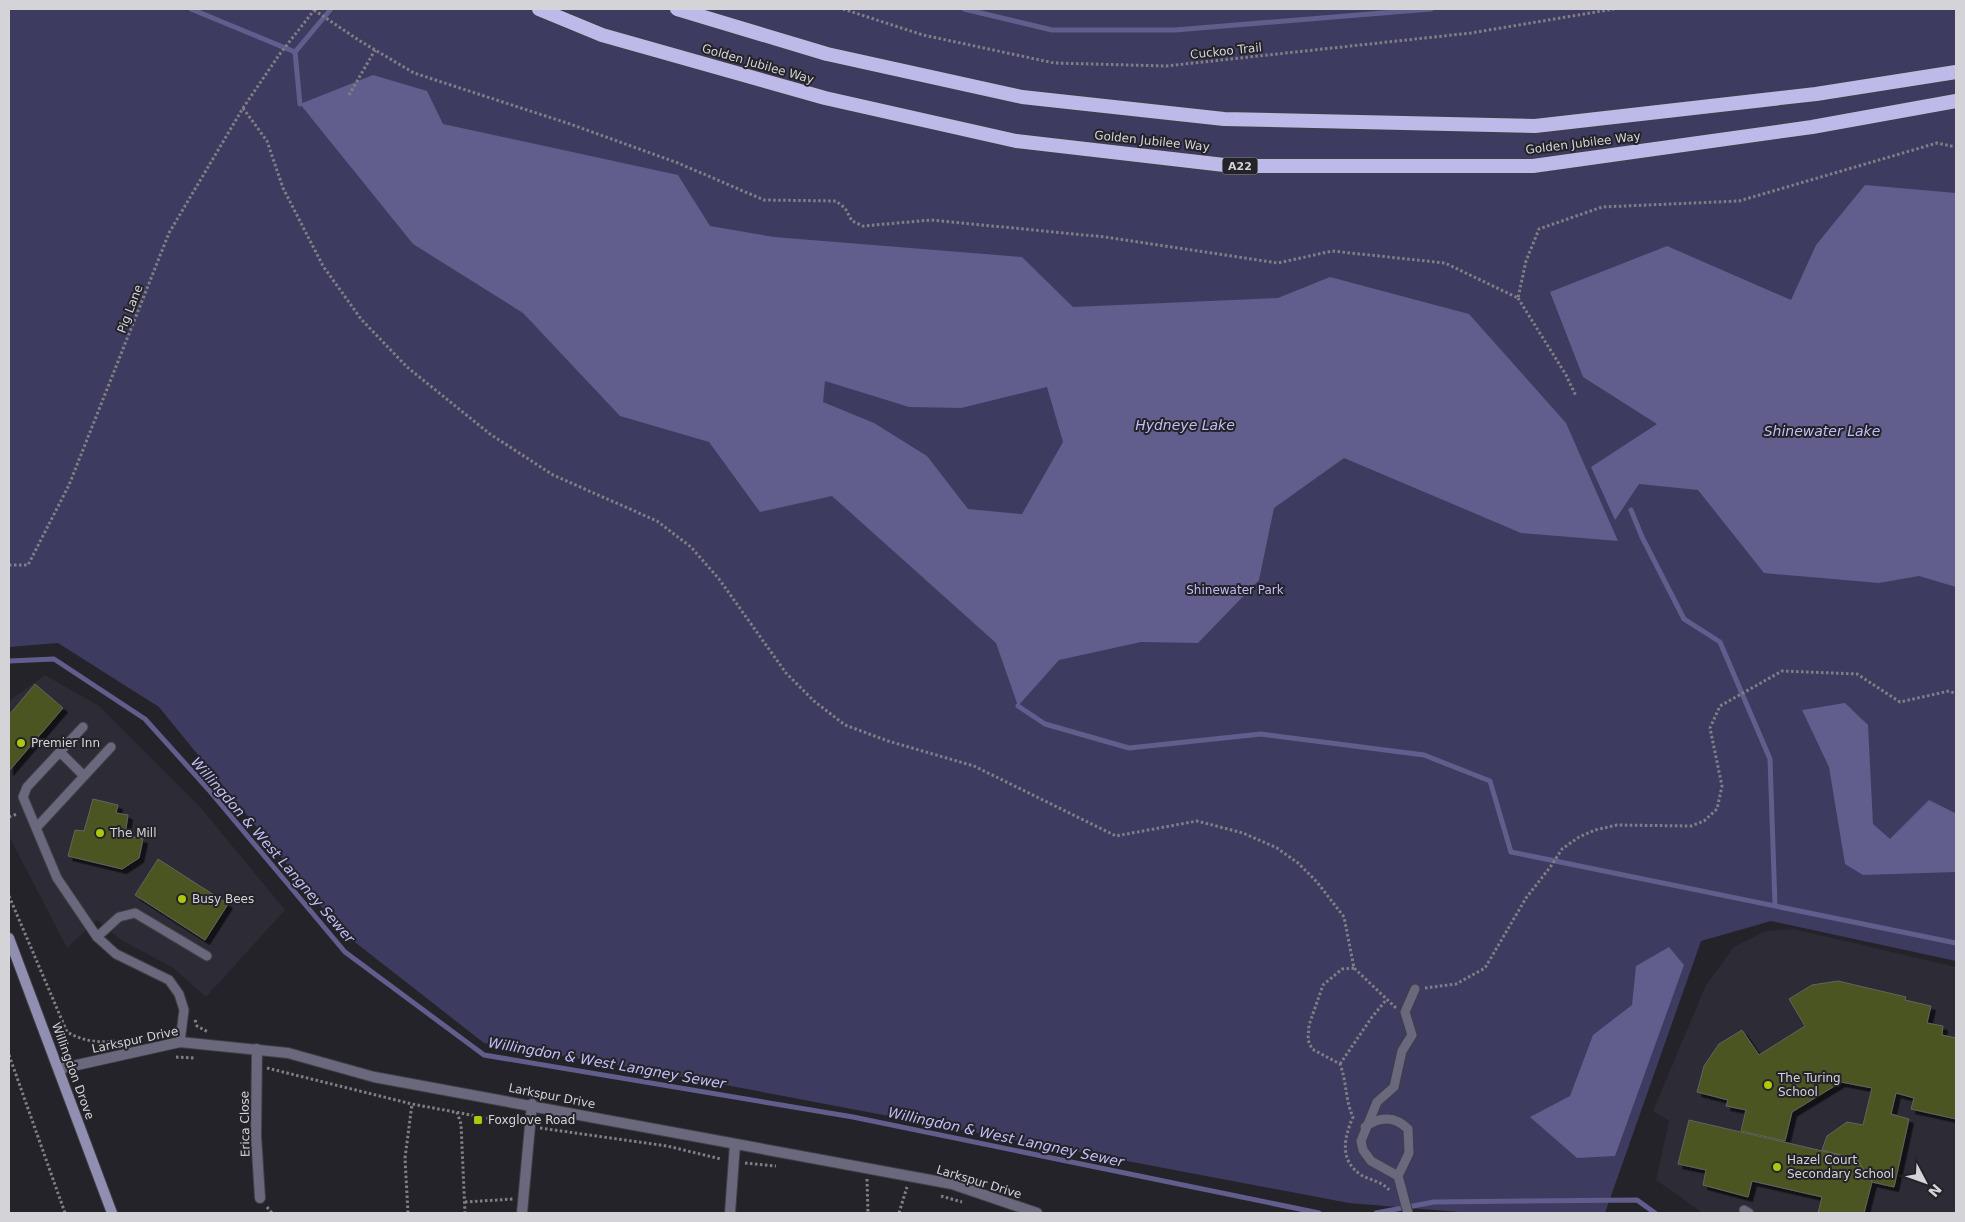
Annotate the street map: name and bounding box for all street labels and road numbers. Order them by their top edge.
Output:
street label: Cuckoo Trail [1189,40,1263,62]
street label: Golden Jubilee Way [700,41,816,87]
street label: Golden Jubilee Way [1094,128,1210,154]
street label: Golden Jubilee Way [1525,129,1641,157]
road number: A22 [1222,158,1258,175]
street label: Pig Lane [114,283,146,335]
street label: Willingdon Drove [49,1021,97,1121]
street label: Larkspur Drive [90,1024,180,1056]
street label: Larkspur Drive [507,1081,597,1111]
street label: Erica Close [237,1091,253,1157]
street label: Larkspur Drive [935,1162,1023,1202]

